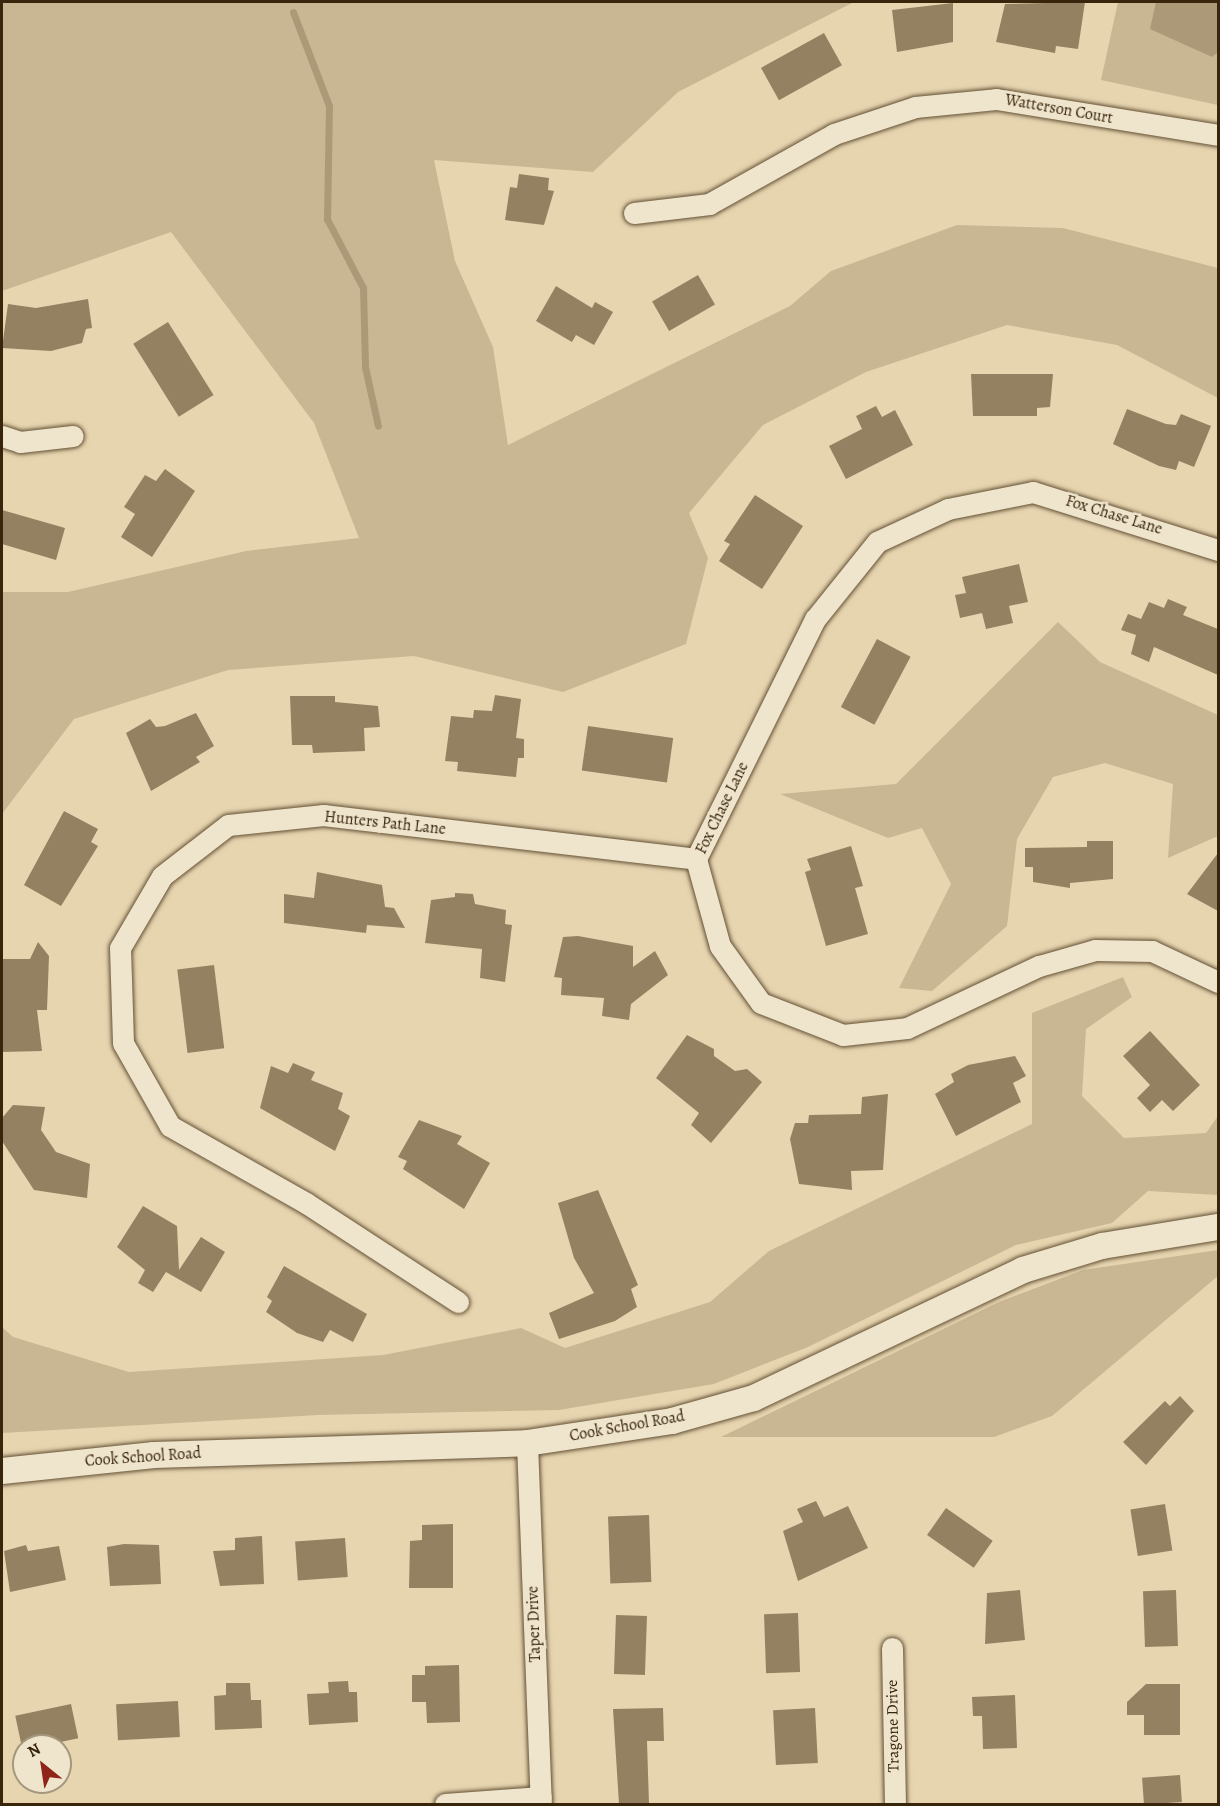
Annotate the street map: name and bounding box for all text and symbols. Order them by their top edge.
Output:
street label: Watterson Court [1004,90,1114,128]
street label: Fox Chase Lane [1063,491,1165,539]
street label: Fox Chase Lane [691,759,753,857]
street label: Hunters Path Lane [323,807,447,839]
street label: Cook School Road [568,1406,686,1446]
street label: Cook School Road [84,1443,202,1471]
street label: Taper Drive [523,1586,545,1662]
street label: Tragone Drive [883,1679,903,1773]
north arrow [12,1734,72,1794]
text: N [23,1738,45,1763]

